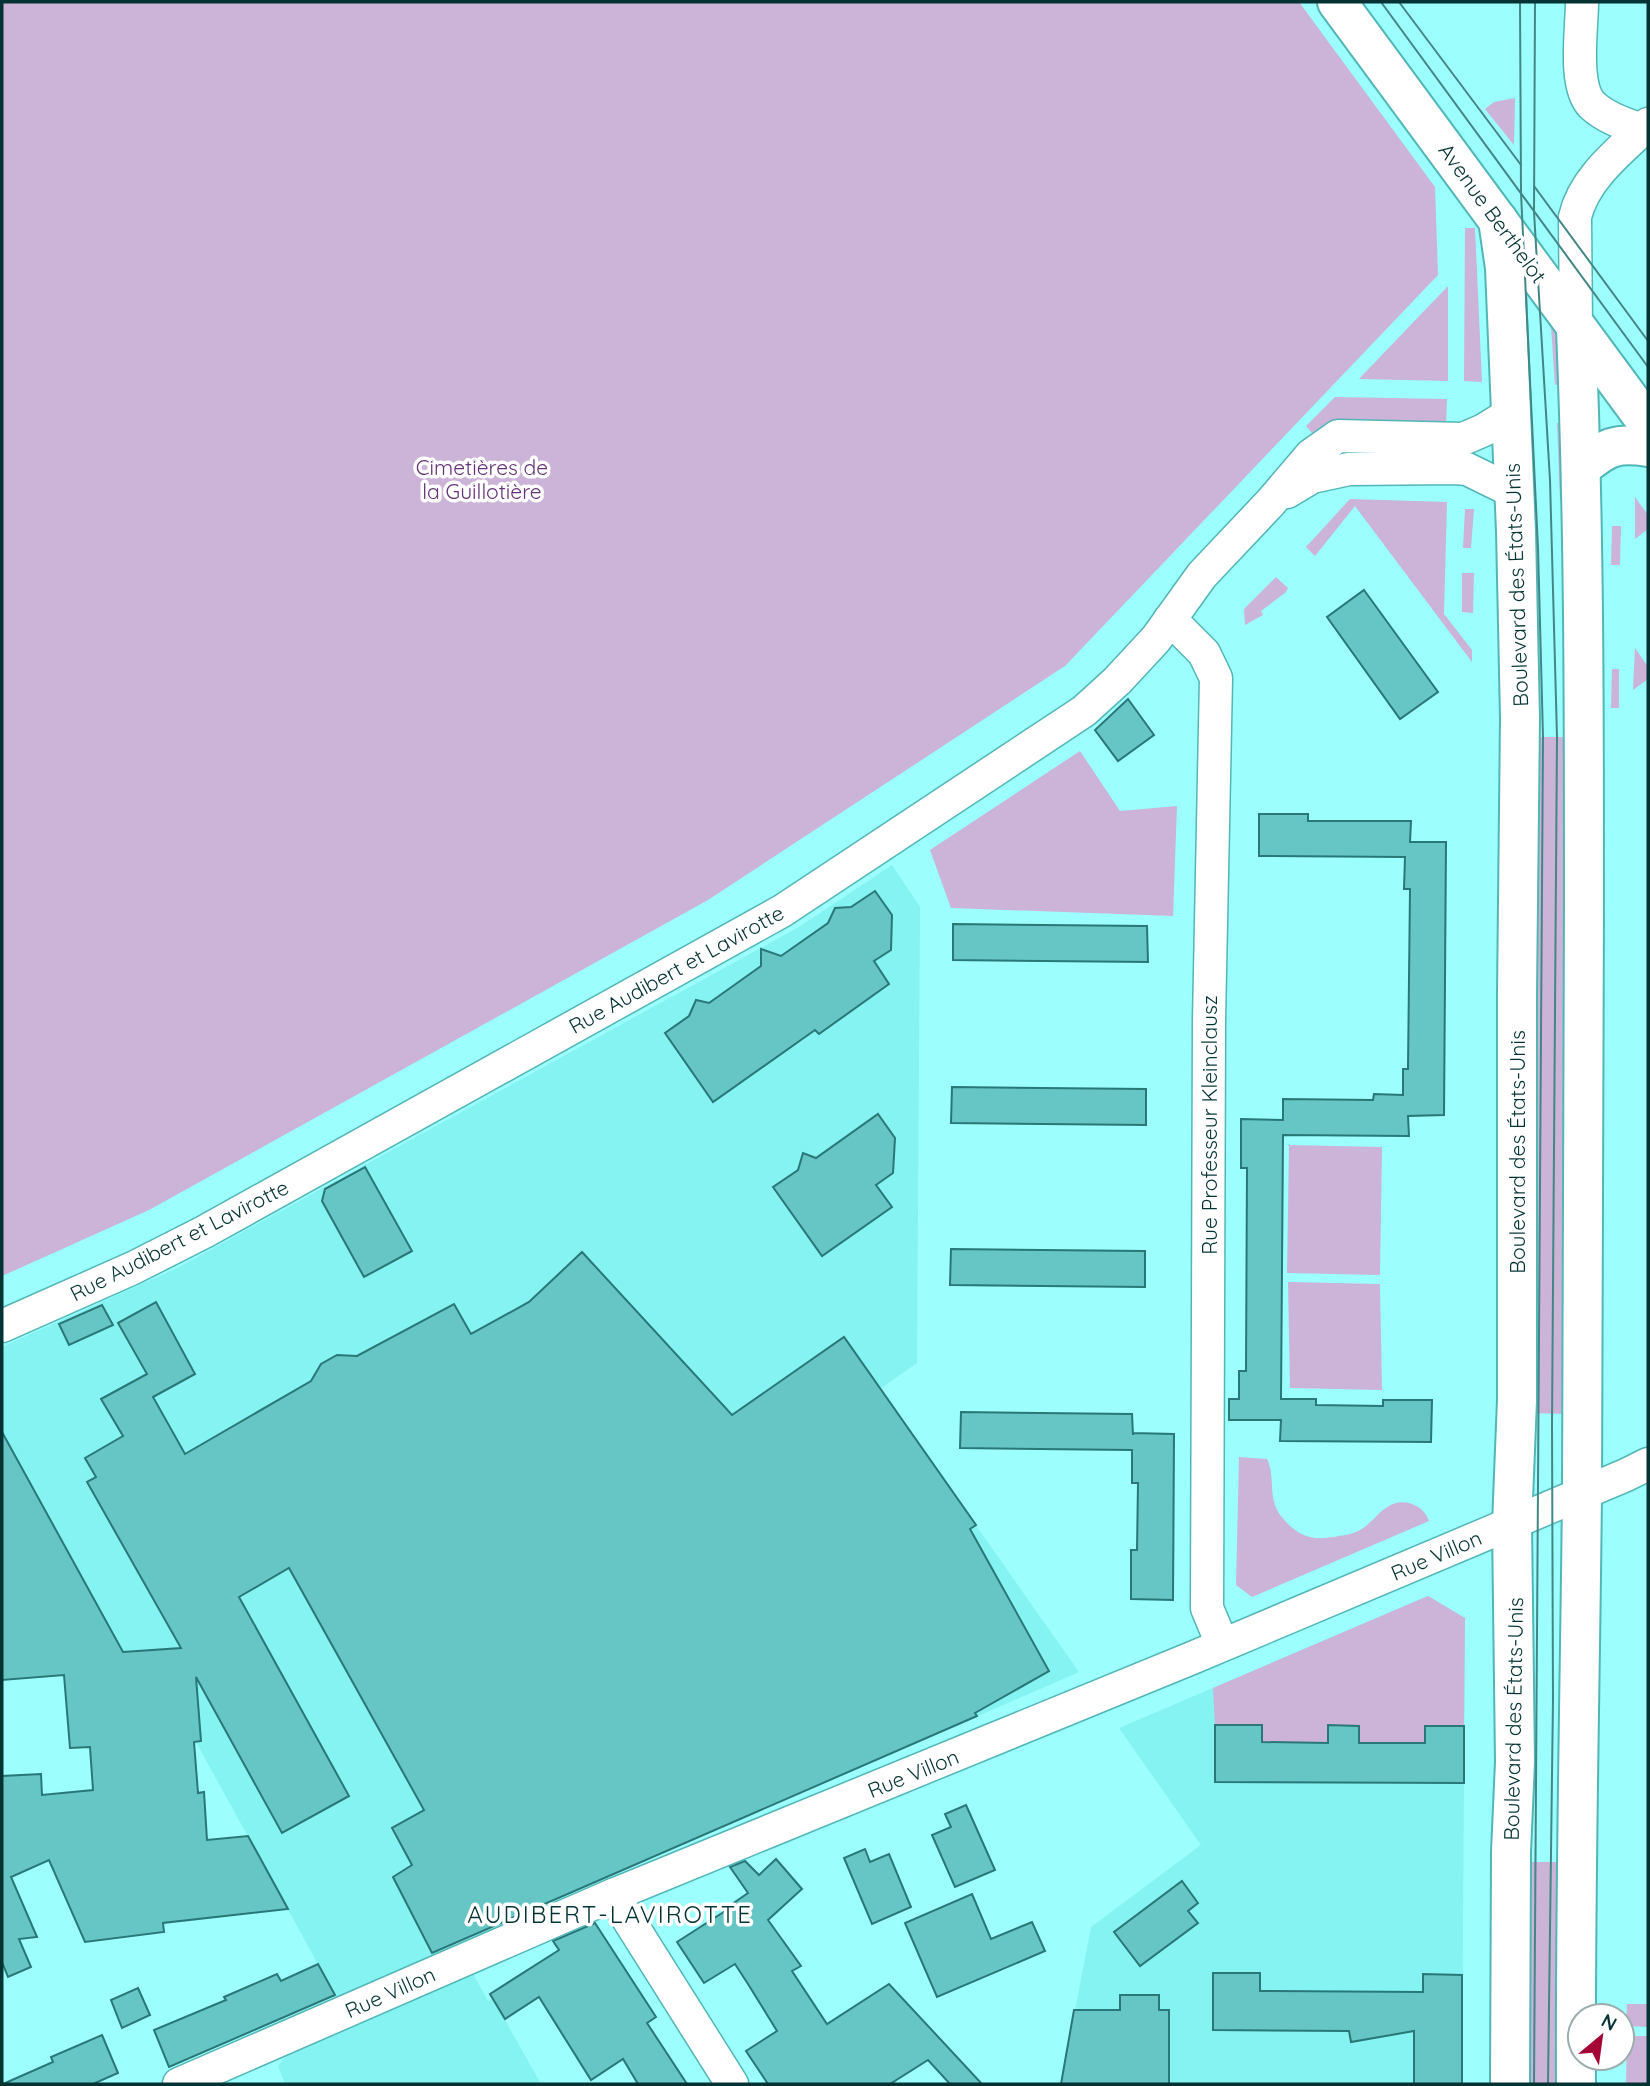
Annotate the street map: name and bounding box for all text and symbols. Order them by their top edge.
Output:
street label: Avenue Berthelot [1434,138,1552,288]
park label: Cimetières de la Guillotière [416,454,548,504]
street label: Boulevard des États-Unis [1499,463,1533,707]
street label: Rue Audibert et Lavirotte [564,899,788,1039]
street label: Rue Professeur Kleinclausz [1196,995,1222,1255]
street label: Boulevard des États-Unis [1504,1030,1530,1274]
street label: Rue Audibert et Lavirotte [65,1174,293,1306]
street label: Rue Villon [1387,1524,1485,1586]
street label: Boulevard des États-Unis [1498,1597,1528,1841]
street label: Rue Villon [864,1743,962,1803]
district label: AUDIBERT-LAVIROTTE [467,1899,753,1929]
street label: Rue Villon [341,1961,439,2023]
north arrow [1566,2002,1636,2072]
text: N [1597,2008,1621,2036]

